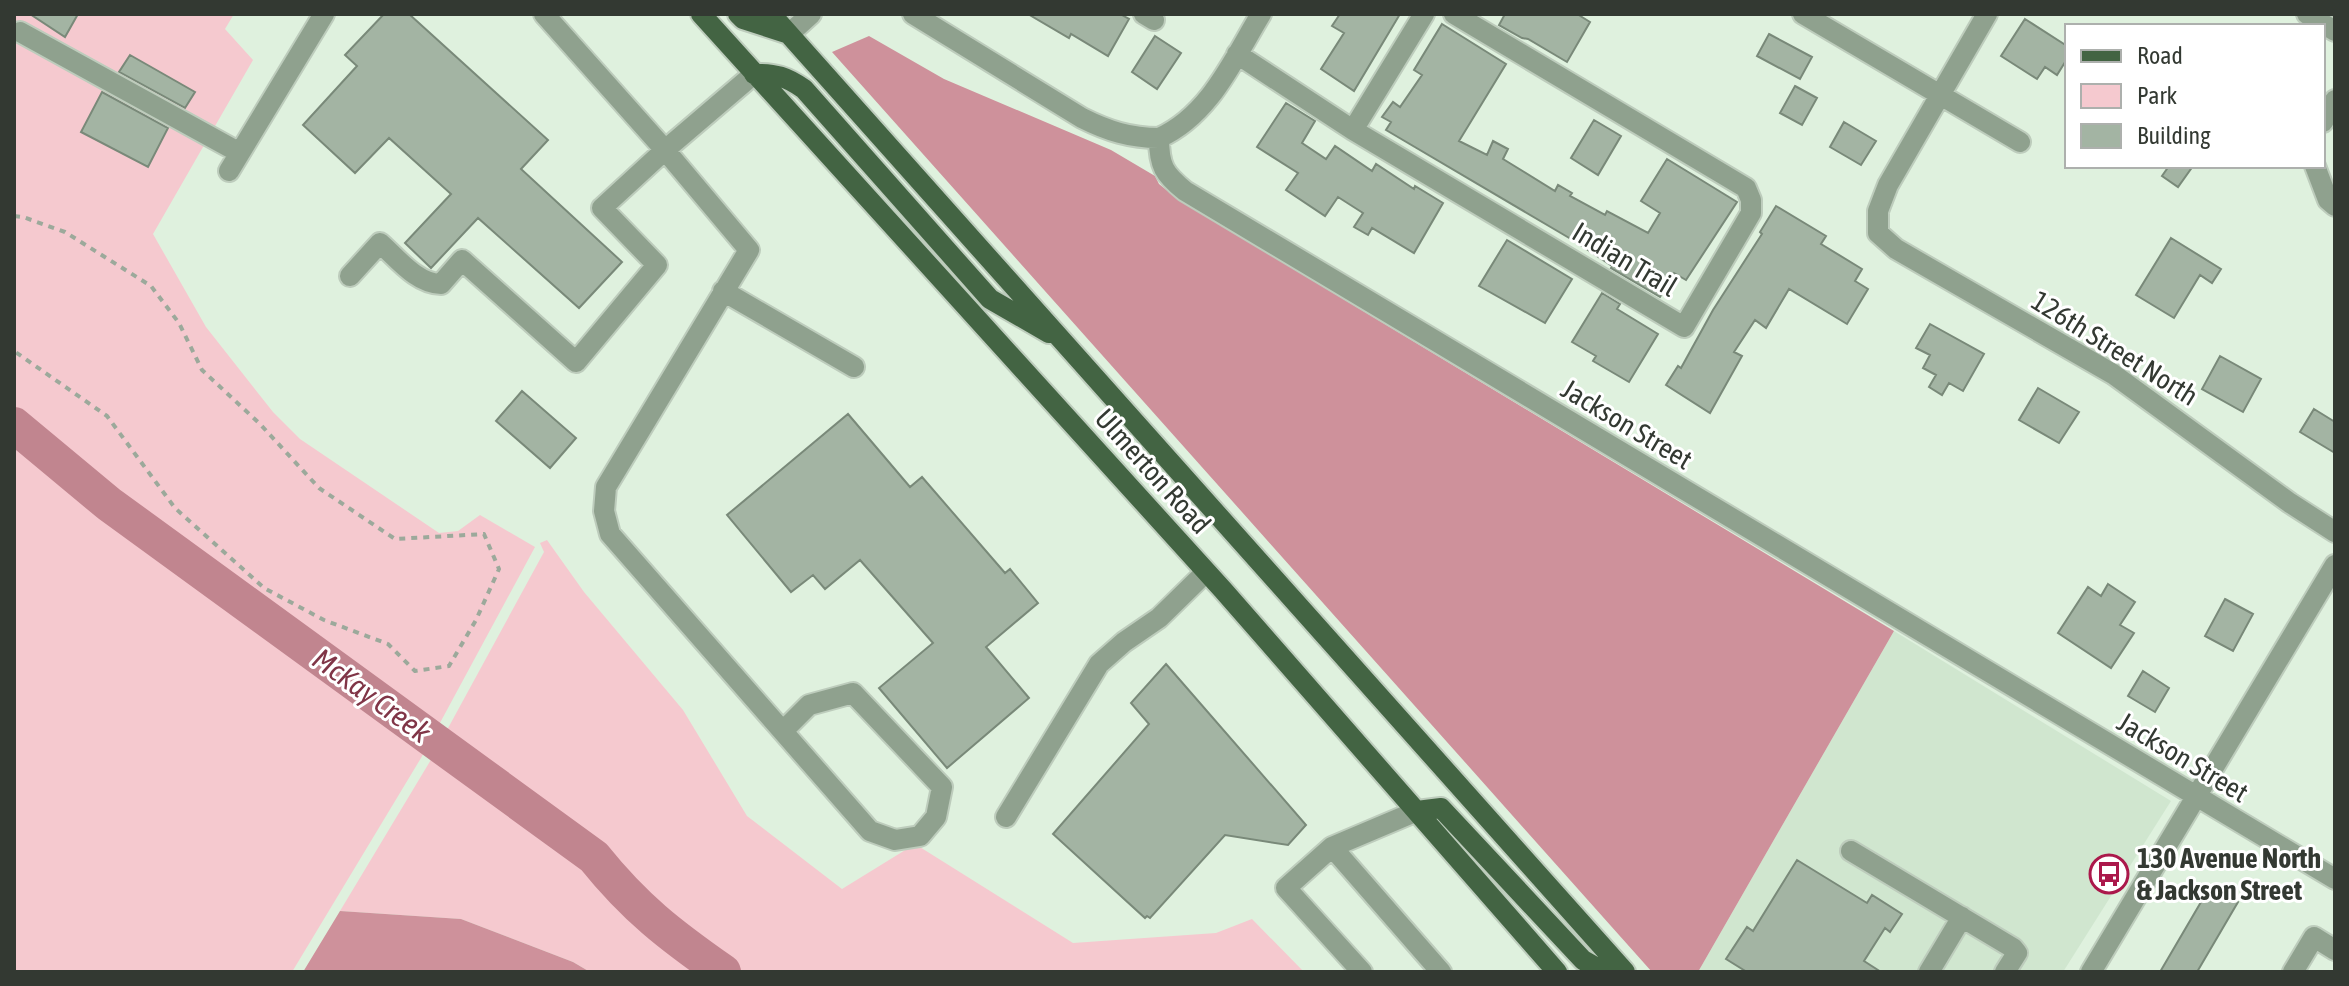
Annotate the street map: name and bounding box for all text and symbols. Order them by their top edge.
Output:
legend [2065,24,2325,168]
text: Road [2137,42,2183,69]
text: Park [2137,82,2178,109]
text: Building [2137,122,2211,149]
street label: Indian Trail [1567,215,1683,303]
street label: 126th Street North [2026,284,2204,412]
street label: Jackson Street [1556,373,1698,475]
street label: Ulmerton Road [1089,402,1217,540]
water label: McKay Creek [307,641,438,749]
street label: Jackson Street [2112,706,2254,808]
place label: 130 Avenue North & Jackson Street [2137,842,2321,906]
bus stop icon: 130 Avenue North & Jackson Street [2088,853,2130,895]

